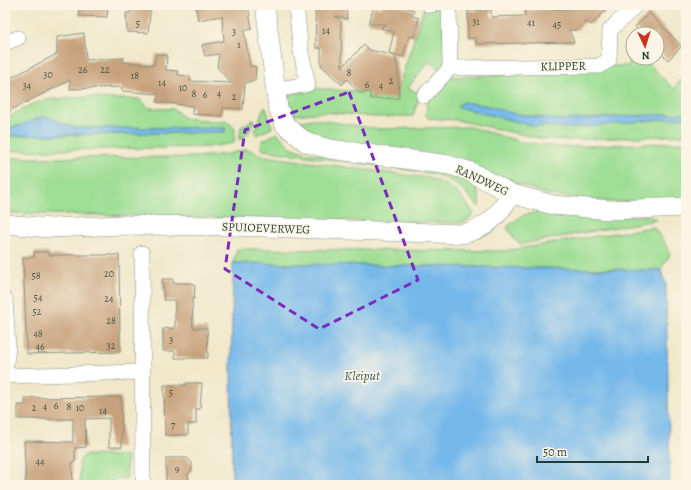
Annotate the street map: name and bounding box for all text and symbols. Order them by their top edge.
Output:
house number: 31 [472,15,480,28]
house number: 41 [527,16,536,29]
house number: 5 [136,17,140,30]
house number: 45 [553,18,561,31]
house number: 14 [322,24,330,37]
house number: 3 [232,25,236,38]
north arrow [625,26,665,66]
house number: 1 [237,38,241,51]
text: N [641,48,650,63]
street label: KLIPPER [540,58,586,74]
house number: 26 [78,63,88,76]
house number: 22 [100,63,110,76]
house number: 8 [347,66,352,79]
house number: 30 [43,68,53,81]
house number: 18 [131,69,139,82]
house number: 2 [389,74,394,87]
house number: 14 [158,76,166,89]
house number: 6 [365,78,370,91]
house number: 34 [23,79,32,92]
house number: 4 [379,79,384,92]
house number: 10 [179,81,187,94]
house number: 8 [192,87,197,100]
house number: 4 [217,87,222,100]
house number: 6 [203,88,208,101]
house number: 2 [232,90,237,103]
street label: RANDWEG [453,161,511,199]
street label: SPUIOEVERWEG [222,218,310,238]
house number: 20 [104,267,114,280]
house number: 58 [31,269,41,282]
house number: 54 [34,291,43,304]
house number: 24 [104,292,114,305]
house number: 52 [32,305,42,318]
house number: 28 [106,314,116,327]
house number: 48 [33,327,43,340]
house number: 3 [169,333,173,346]
house number: 32 [107,339,116,352]
house number: 46 [35,340,45,353]
water label: Kleiput [344,367,381,384]
house number: 5 [169,386,173,399]
house number: 6 [54,399,59,412]
house number: 4 [43,400,48,413]
house number: 8 [67,400,72,413]
house number: 2 [32,401,37,414]
house number: 10 [76,401,84,414]
house number: 14 [99,404,107,417]
house number: 7 [171,418,176,431]
scale bar [537,438,648,464]
text: 50 m [543,444,567,460]
house number: 44 [35,455,45,468]
house number: 9 [175,462,180,475]

